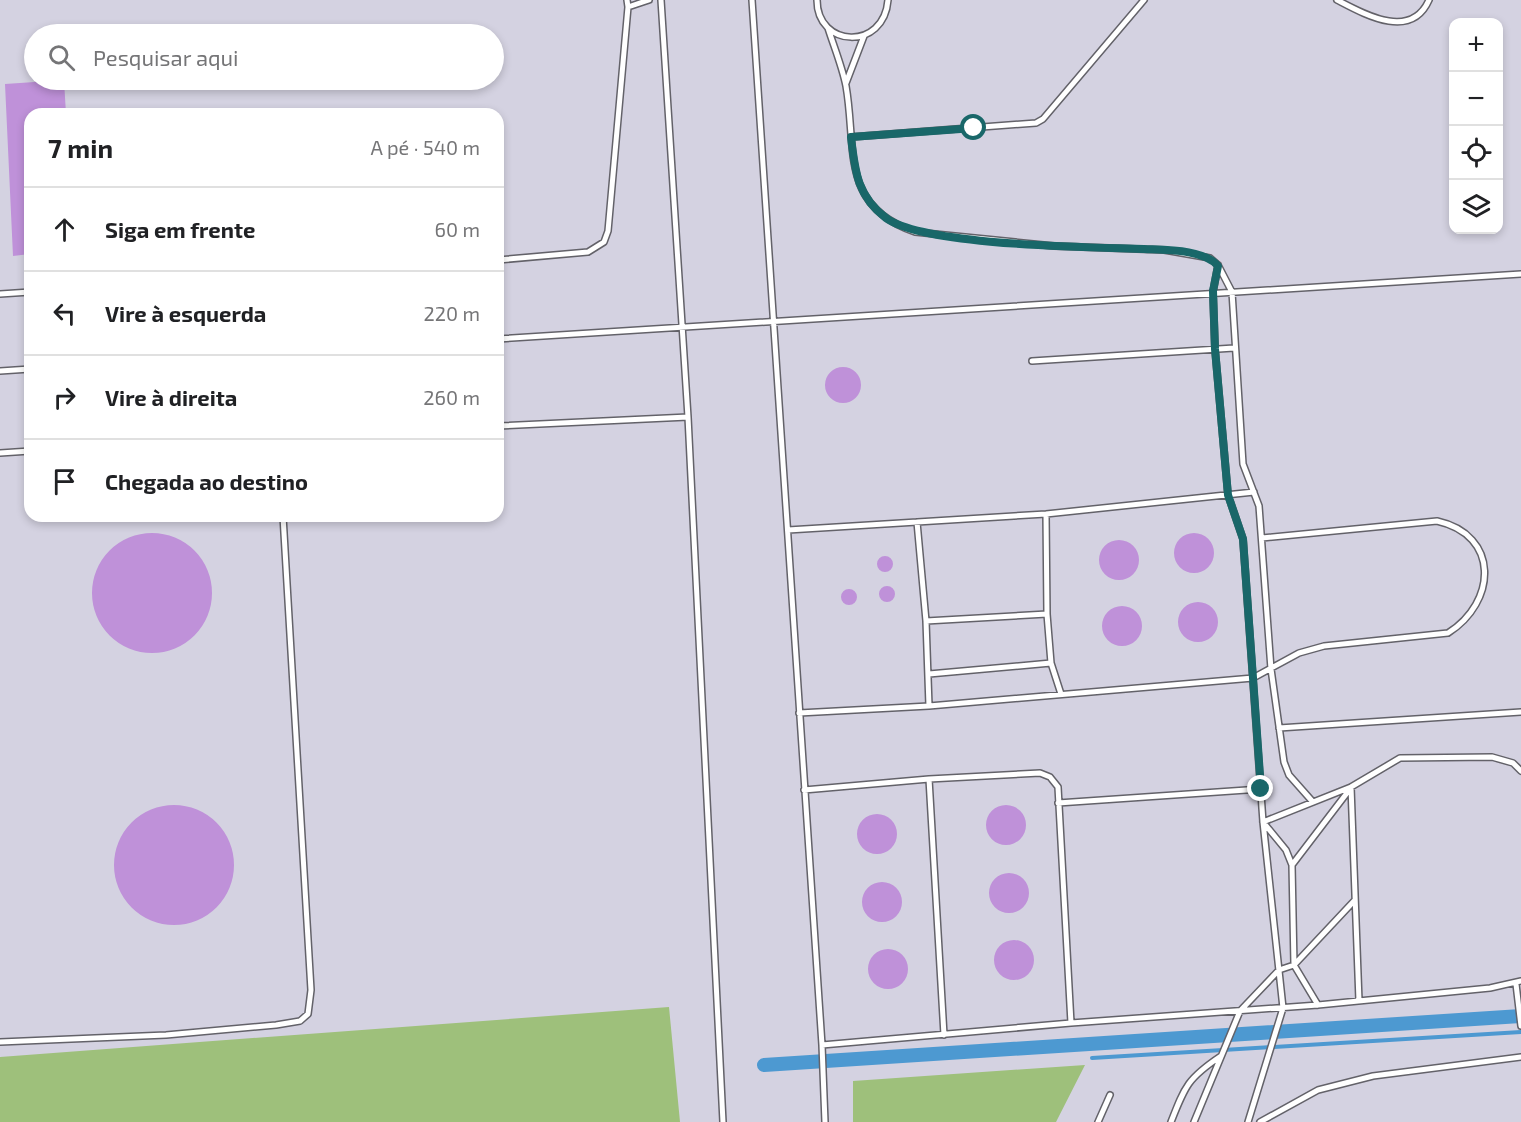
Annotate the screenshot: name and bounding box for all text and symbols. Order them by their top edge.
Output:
map controls [1449,18,1503,234]
button: + [1449,18,1503,72]
search box [24,24,504,90]
icon: search [45,41,78,74]
text: Pesquisar aqui [93,44,239,70]
button: − [1449,72,1503,126]
route start [960,114,986,140]
button: locate [1449,126,1503,180]
text: 7 min [48,132,113,163]
text: A pé · 540 m [371,135,480,159]
button: layers [1449,180,1503,234]
icon: ahead [48,213,81,246]
text: Siga em frente [105,216,255,242]
text: 60 m [435,217,480,241]
icon: left [48,297,81,330]
text: Vire à esquerda [105,300,266,326]
text: 220 m [423,301,480,325]
icon: right [48,381,81,414]
text: Vire à direita [105,384,237,410]
text: 260 m [423,385,480,409]
icon: arrive [48,465,81,498]
text: Chegada ao destino [105,468,308,494]
route end [1247,775,1273,801]

